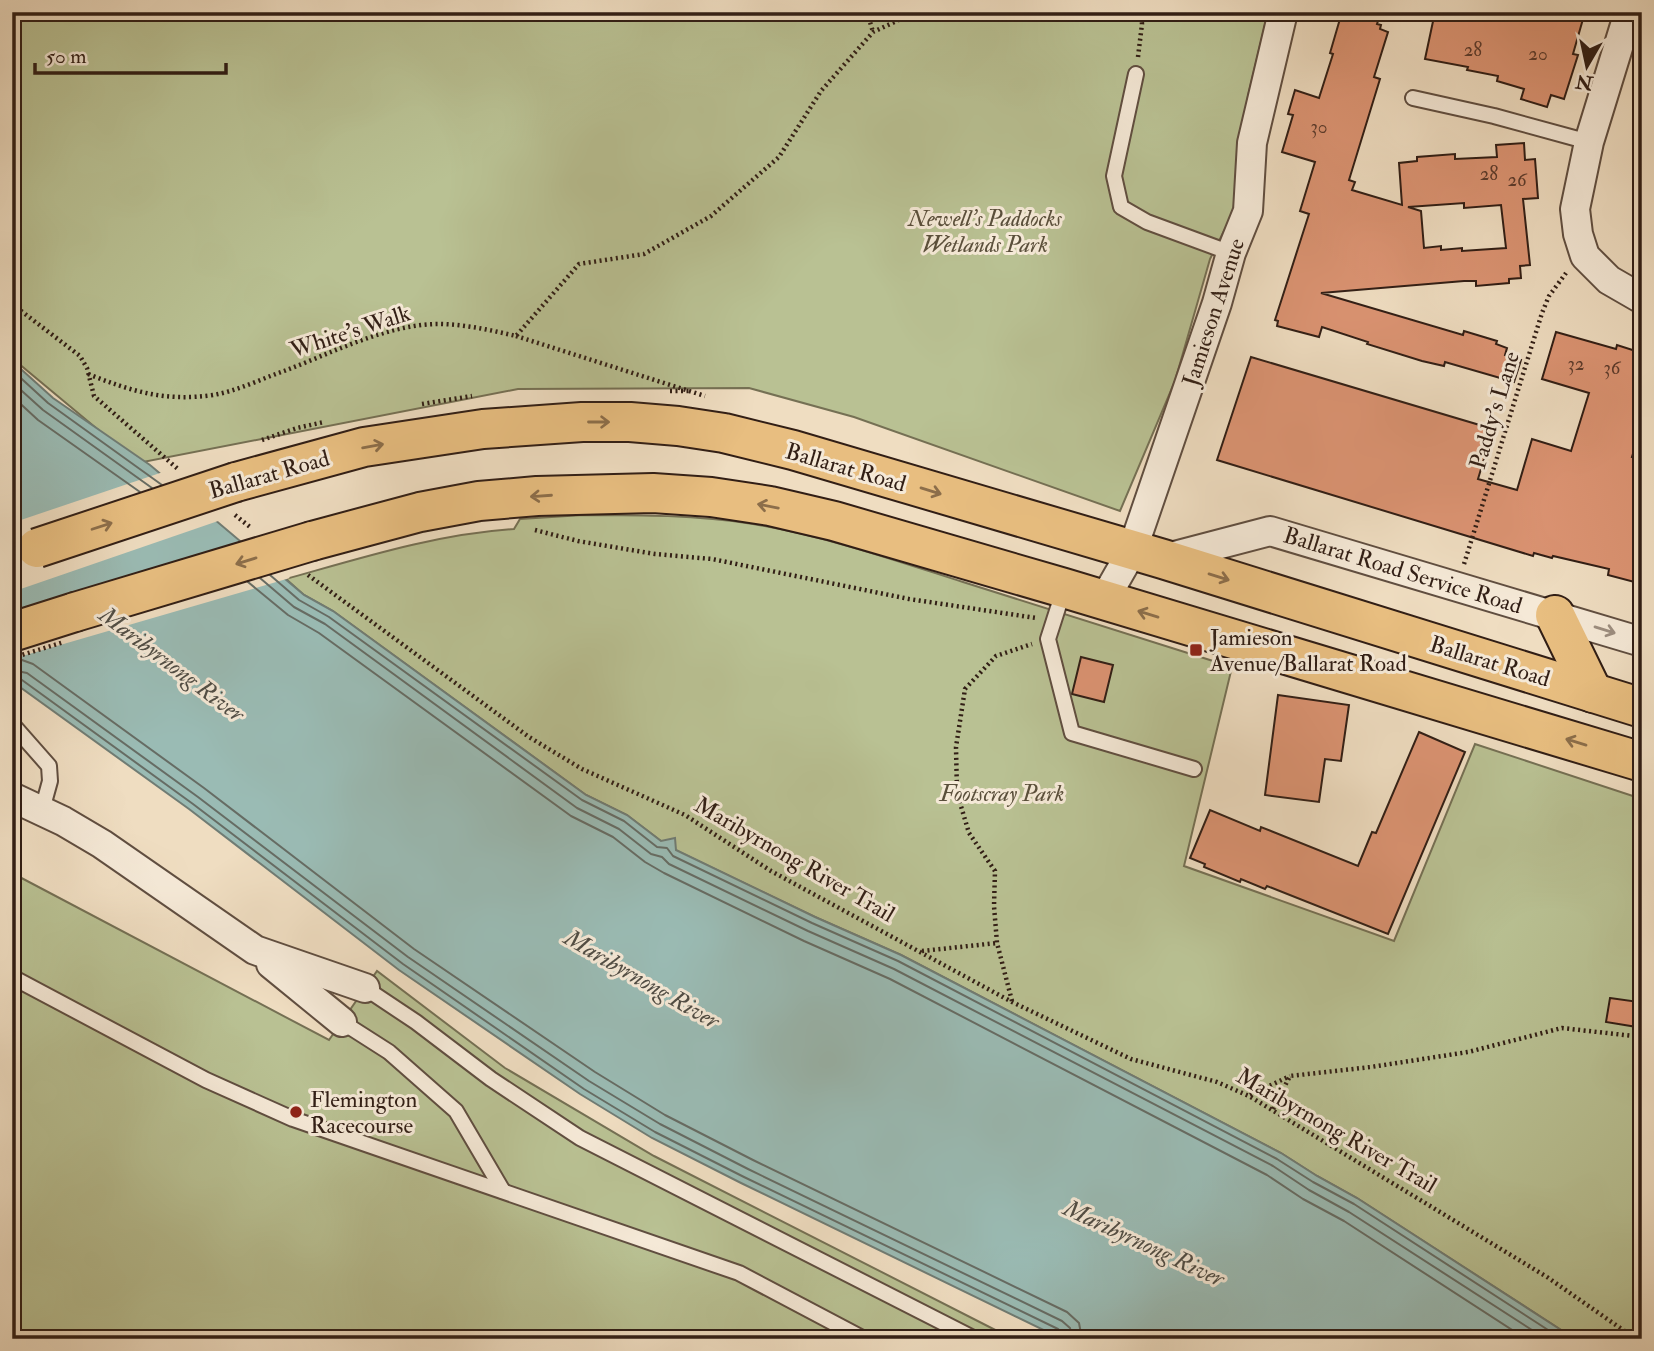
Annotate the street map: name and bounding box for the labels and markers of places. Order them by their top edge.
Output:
place label: Jamieson Avenue/Ballarat Road [1209,623,1407,678]
marker: Jamieson Avenue/Ballarat Road [1188,642,1204,658]
place label: Flemington Racecourse [310,1085,417,1140]
marker: Flemington Racecourse [288,1104,304,1120]

